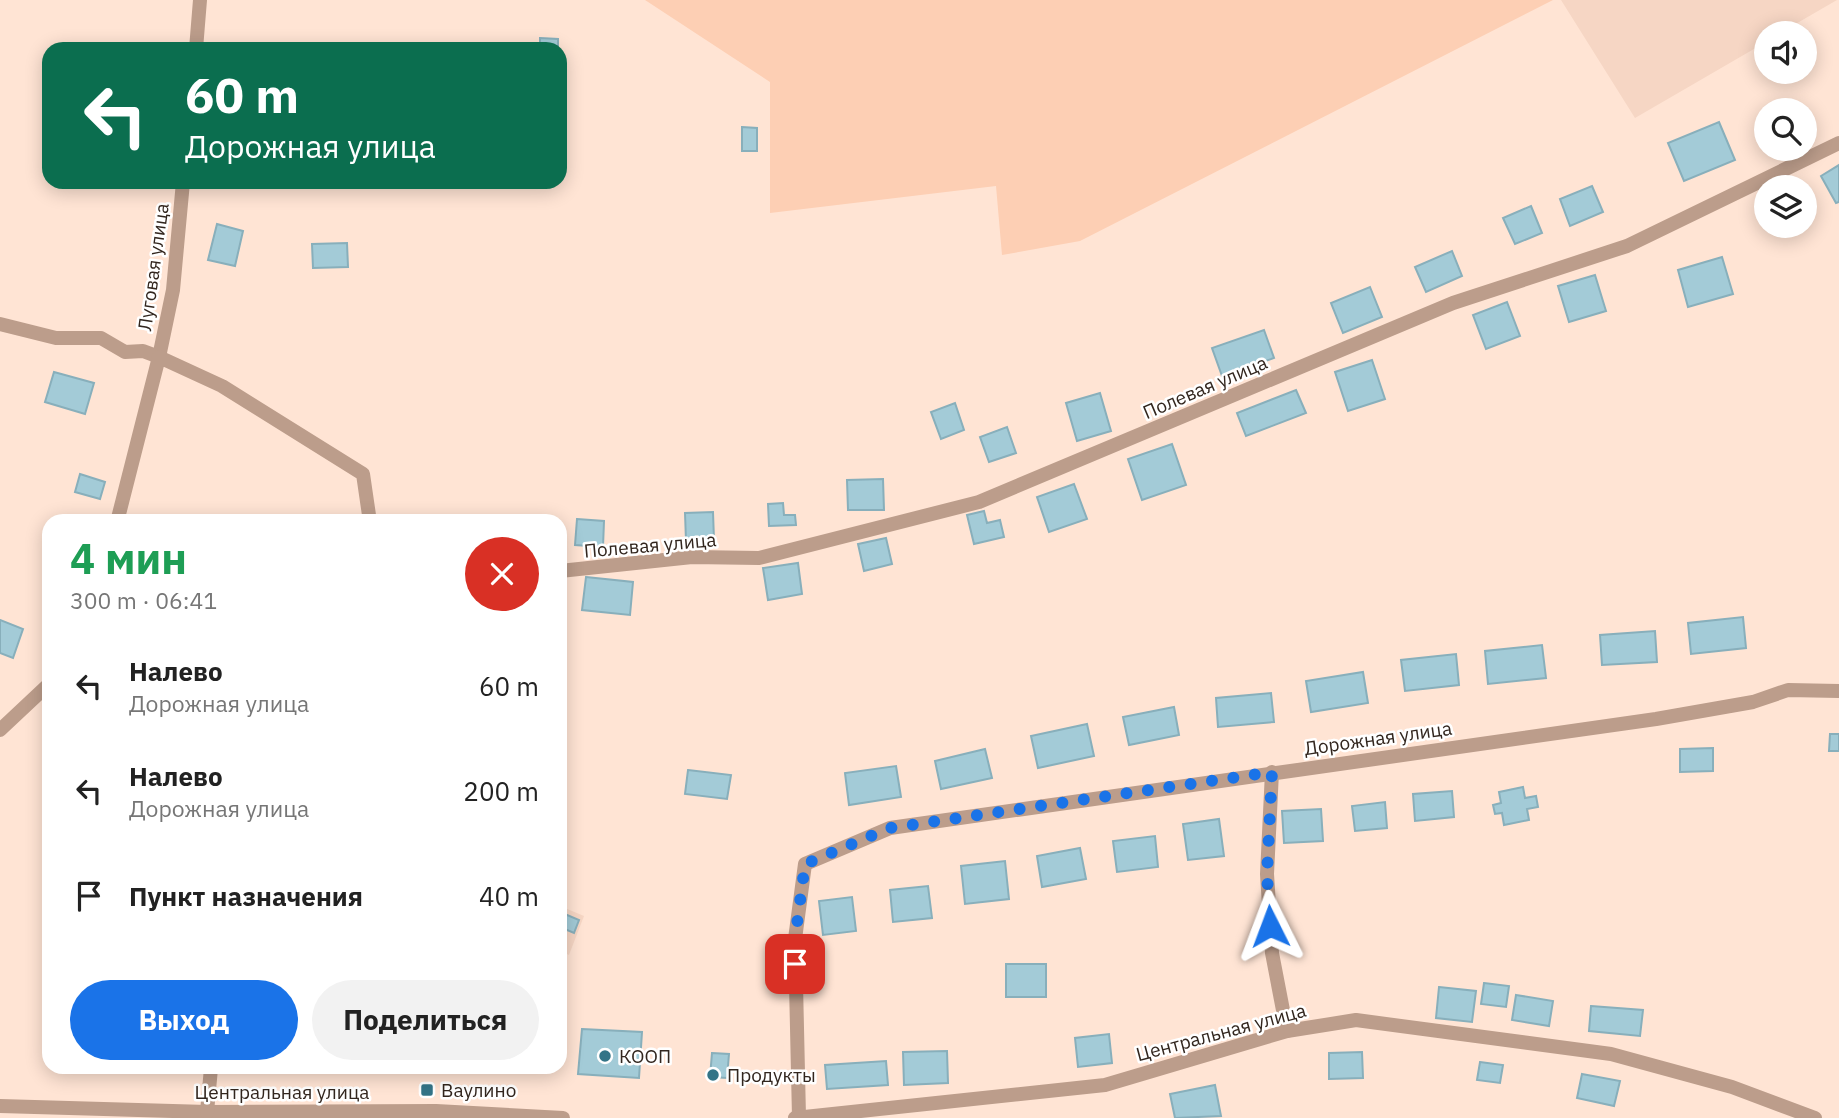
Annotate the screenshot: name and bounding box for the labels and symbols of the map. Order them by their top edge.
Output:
street label: Луговая улица [132,201,174,333]
street label: Полевая улица [1139,350,1271,424]
street label: Полевая улица [583,527,717,563]
street label: Дорожная улица [1303,716,1453,760]
position arrow [1233,889,1307,963]
pin [765,934,825,994]
street label: Центральная улица [1133,998,1309,1066]
place label: КООП [619,1044,671,1068]
marker: КООП [597,1048,613,1064]
place label: Продукты [727,1063,816,1087]
marker: Продукты [705,1067,721,1083]
place label: Ваулино [441,1078,516,1102]
street label: Центральная улица [195,1080,369,1104]
marker: Ваулино [419,1082,435,1098]

